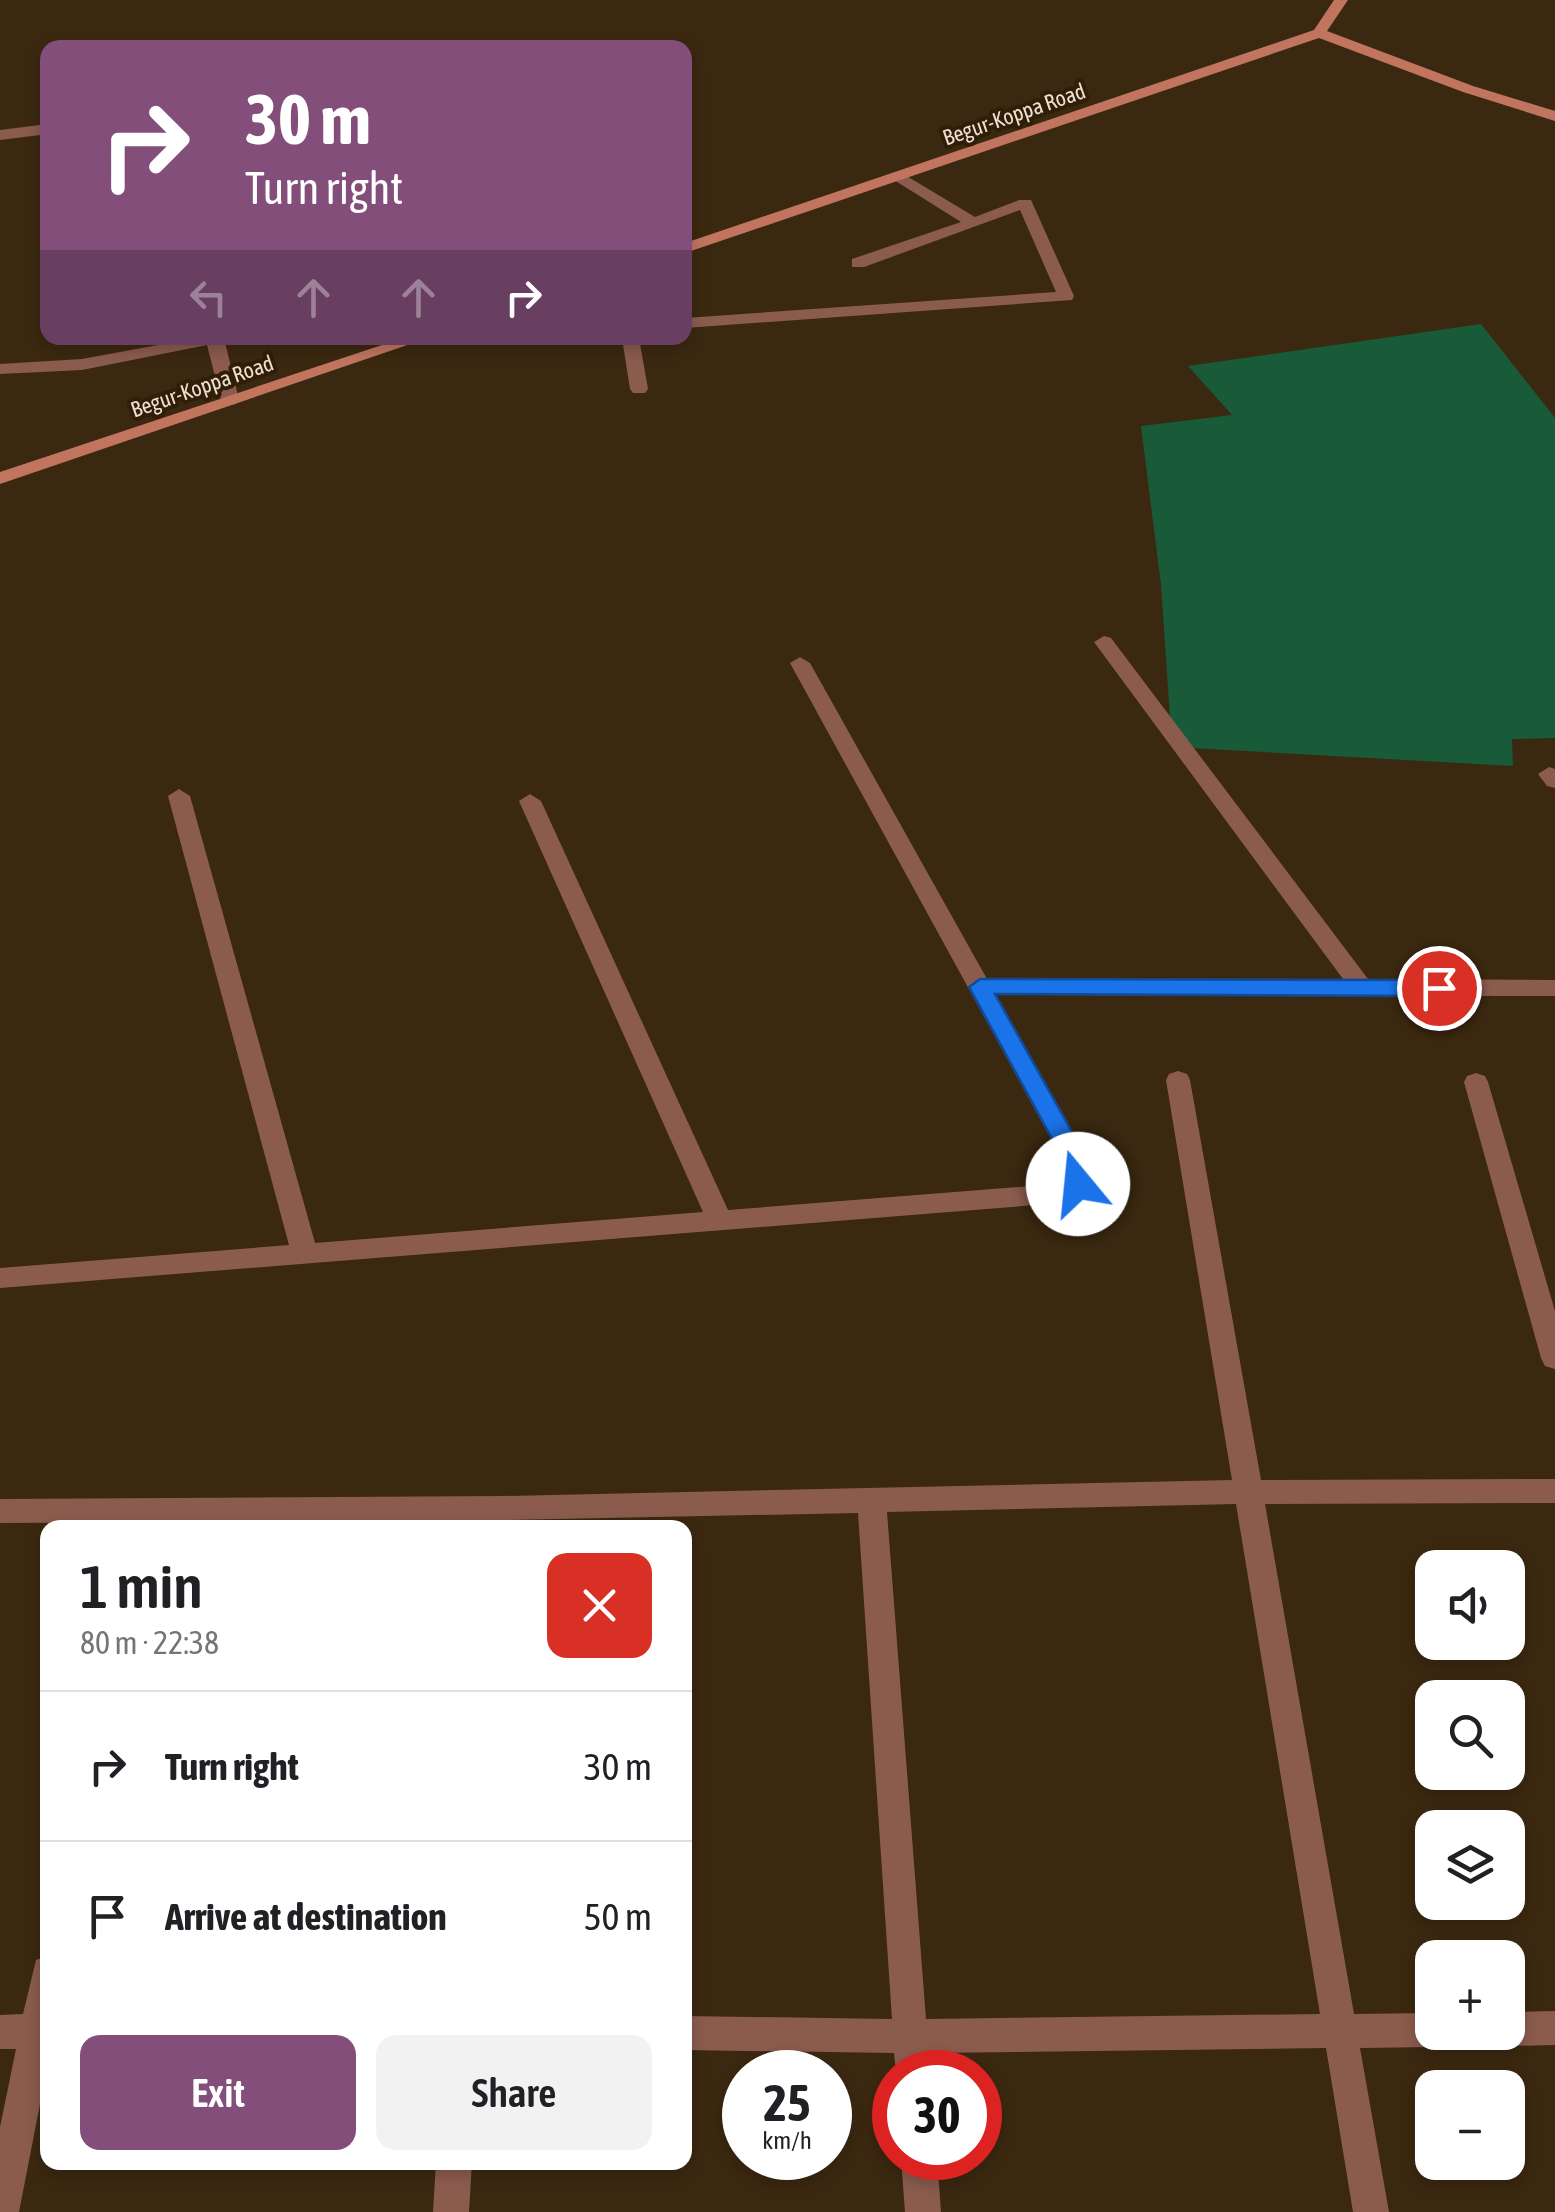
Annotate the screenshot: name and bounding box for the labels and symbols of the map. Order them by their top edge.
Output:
street label: Begur-Koppa Road [939,77,1089,151]
street label: Begur-Koppa Road [127,349,277,423]
pin [1397,946,1482,1031]
position arrow [1026,1132,1130,1236]
speed limit sign: 30 [872,2050,1002,2180]

